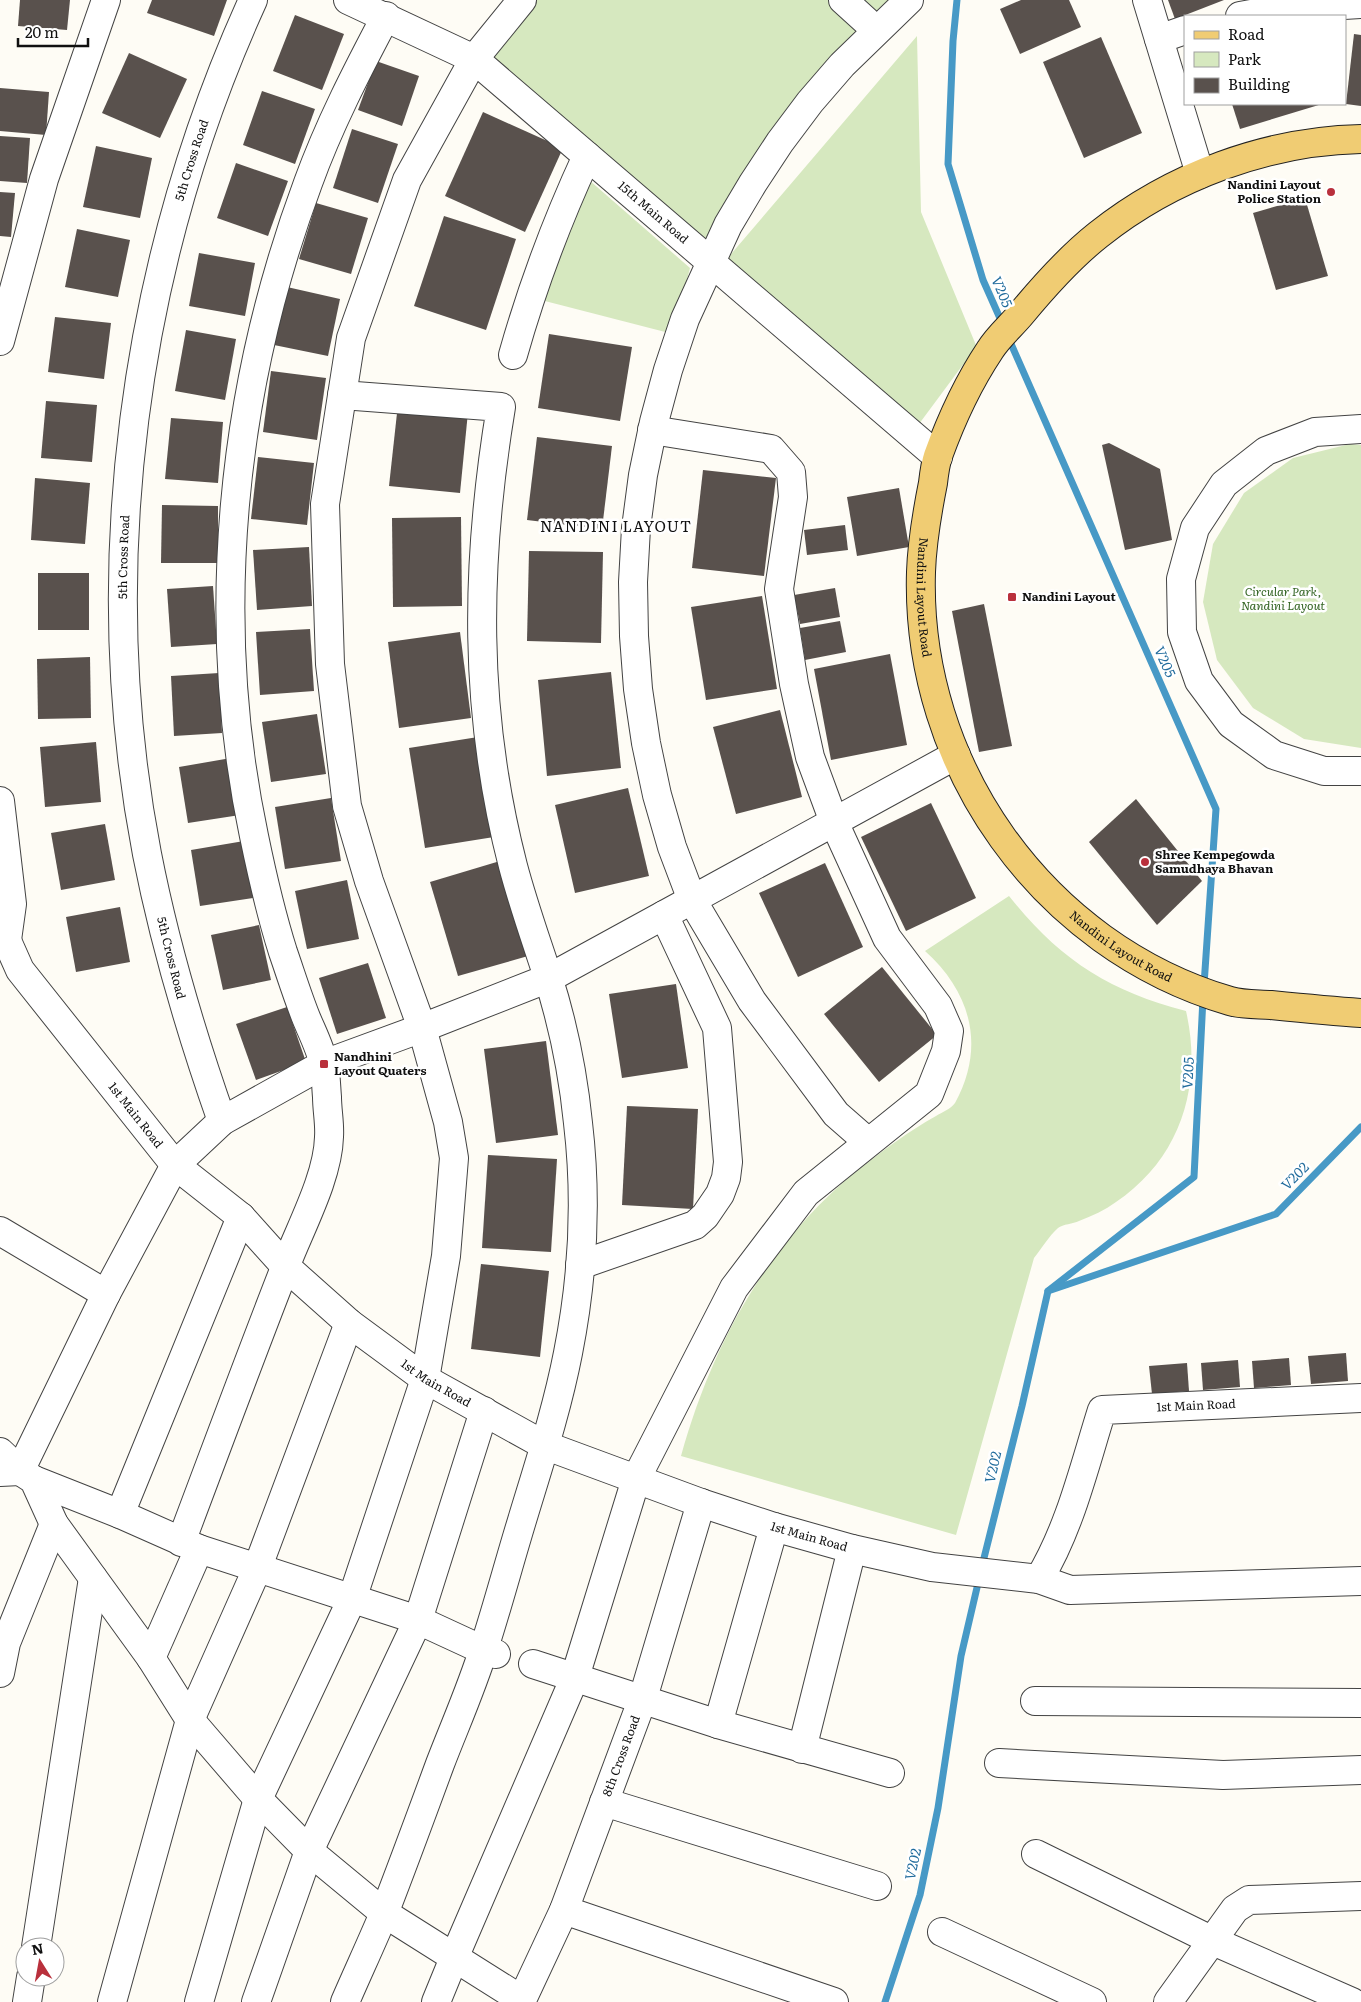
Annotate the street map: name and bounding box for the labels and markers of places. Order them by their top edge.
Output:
place label: Nandini Layout Police Station [1227,175,1322,207]
marker: Nandini Layout Police Station [1325,186,1337,198]
place label: Nandini Layout [1022,587,1116,605]
marker: Nandini Layout [1006,591,1018,603]
place label: Shree Kempegowda Samudhaya Bhavan [1155,845,1275,877]
marker: Shree Kempegowda Samudhaya Bhavan [1139,856,1151,868]
place label: Nandhini Layout Quaters [334,1047,427,1079]
marker: Nandhini Layout Quaters [318,1058,330,1070]

